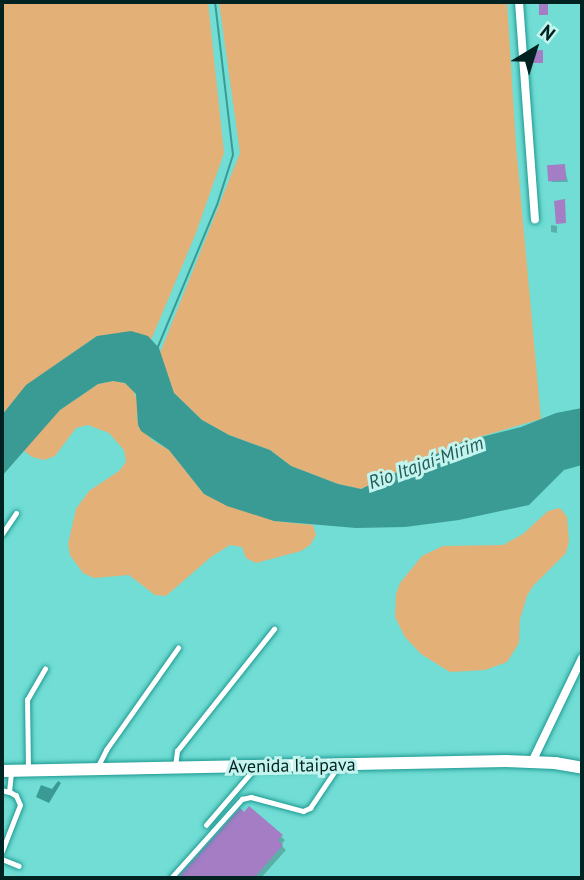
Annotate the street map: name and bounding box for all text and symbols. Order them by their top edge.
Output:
north arrow [500,14,570,84]
text: N [536,19,560,46]
water label: Rio Itajaí-Mirim [365,432,487,494]
street label: Avenida Itaipava [228,754,356,778]

